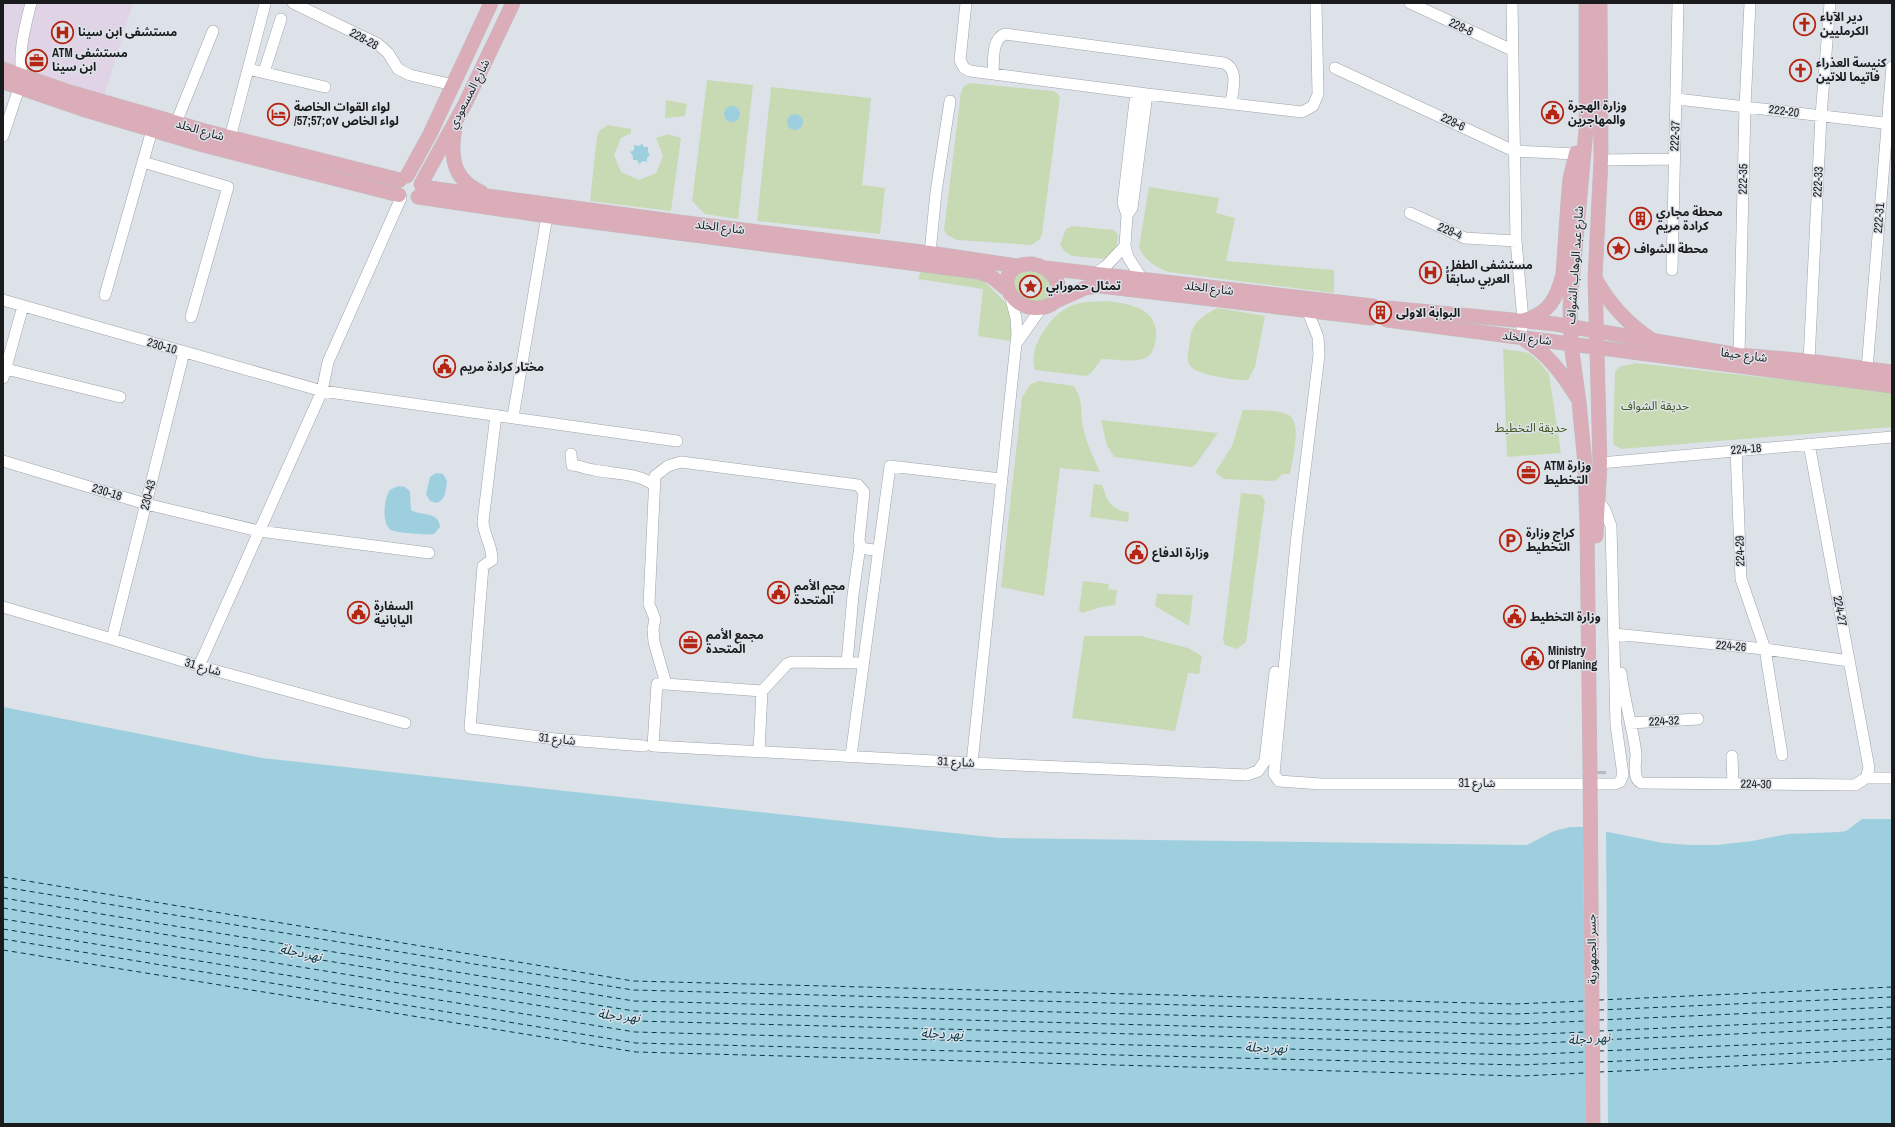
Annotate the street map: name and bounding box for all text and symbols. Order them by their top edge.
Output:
place label: دير الآباء الكرمليين [1820,9,1868,39]
church icon: دير الآباء الكرمليين [1791,11,1817,37]
street label: 228-8 [1446,14,1476,40]
hospital icon: مستشفى ابن سينا [50,19,76,45]
place label: مستشفى ابن سينا [78,24,177,40]
street label: 228-28 [347,25,381,53]
place label: ATM مستشفى ابن سينا [52,45,128,75]
office icon: ATM مستشفى ابن سينا [24,47,50,73]
place label: كنيسة العذراء فاتيما للاتين [1816,55,1887,85]
street label: شارع المسعودي [445,57,495,132]
church icon: كنيسة العذراء فاتيما للاتين [1787,57,1813,83]
place label: وزارة الهجرة والمهاجرين [1568,98,1627,128]
place label: لواء القوات الخاصة /57;لواء الخاص ٥٧;57 [294,99,399,129]
public building icon: وزارة الهجرة والمهاجرين [1539,100,1565,126]
hotel icon: لواء القوات الخاصة /57;لواء الخاص ٥٧;57 [265,101,291,127]
street label: 222-20 [1768,101,1800,121]
street label: 228-6 [1438,109,1468,135]
street label: شارع الخلد [174,115,226,146]
street label: 222-37 [1666,120,1684,152]
street label: 222-35 [1735,163,1751,194]
street label: 222-33 [1809,166,1827,198]
street label: 222-31 [1870,202,1888,234]
place label: محطة مجاري كرادة مريم [1656,204,1723,235]
street label: شارع عبد الوهاب الشواف [1563,205,1588,325]
building icon: محطة مجاري كرادة مريم [1627,206,1653,232]
street label: شارع الخلد [694,216,746,239]
street label: 228-4 [1435,219,1465,243]
place icon: محطة الشواف [1605,236,1631,262]
place label: محطة الشواف [1634,241,1708,257]
place label: مستشفى الطفل العربي سابقاً [1446,257,1533,289]
hospital icon: مستشفى الطفل العربي سابقاً [1417,259,1443,285]
place icon: تمثال حمورابي [1018,273,1044,299]
street label: شارع الخلد [1183,277,1235,300]
place label: تمثال حمورابي [1046,278,1121,296]
building icon: البوابة الاولى [1367,300,1393,326]
place label: البوابة الاولى [1396,305,1460,321]
street label: شارع الخلد [1501,327,1553,350]
street label: 230-10 [145,334,179,358]
street label: شارع حيفا [1720,344,1768,367]
public building icon: مختار كرادة مريم [431,354,457,380]
place label: مختار كرادة مريم [460,359,544,376]
park label: حديقة الشواف [1621,398,1689,414]
park label: حديقة التخطيط [1495,420,1567,436]
street label: 224-18 [1730,440,1762,458]
place label: ATM وزارة التخطيط [1544,458,1591,488]
office icon: ATM وزارة التخطيط [1516,460,1542,486]
street label: 230-43 [137,478,159,512]
street label: 230-18 [90,480,124,504]
place label: كراج وزارة التخطيط [1526,525,1575,555]
parking icon: كراج وزارة التخطيط [1498,527,1524,553]
street label: 224-29 [1731,535,1749,567]
public building icon: وزارة الدفاع [1124,540,1150,566]
place label: وزارة الدفاع [1152,545,1209,562]
place label: مجم الأمم المتحدة [794,578,845,608]
public building icon: مجم الأمم المتحدة [765,580,791,606]
street label: 224-27 [1829,594,1851,628]
place label: السفارة اليابانية [374,598,413,628]
public building icon: السفارة اليابانية [345,600,371,626]
public building icon: وزارة التخطيط [1502,604,1528,630]
place label: وزارة التخطيط [1530,609,1601,625]
place label: مجمع الأمم المتحدة [706,627,764,657]
office icon: مجمع الأمم المتحدة [677,629,703,655]
street label: 224-26 [1715,637,1747,655]
place label: Ministry Of Planing [1548,643,1597,673]
public building icon: Ministry Of Planing [1520,645,1546,671]
street label: شارع 31 [183,654,223,681]
street label: 224-32 [1648,712,1680,730]
street label: شارع 31 [538,729,576,750]
street label: شارع 31 [937,753,975,772]
street label: شارع 31 [1458,775,1496,792]
street label: 224-30 [1741,776,1771,792]
street label: جسر الجمهورية [1583,914,1601,984]
water label: نهر دجلة [278,940,324,965]
water label: نهر دجلة [597,1005,642,1026]
water label: نهر دجلة [921,1024,965,1043]
water label: نهر دجلة [1567,1028,1612,1048]
water label: نهر دجلة [1245,1038,1289,1057]

